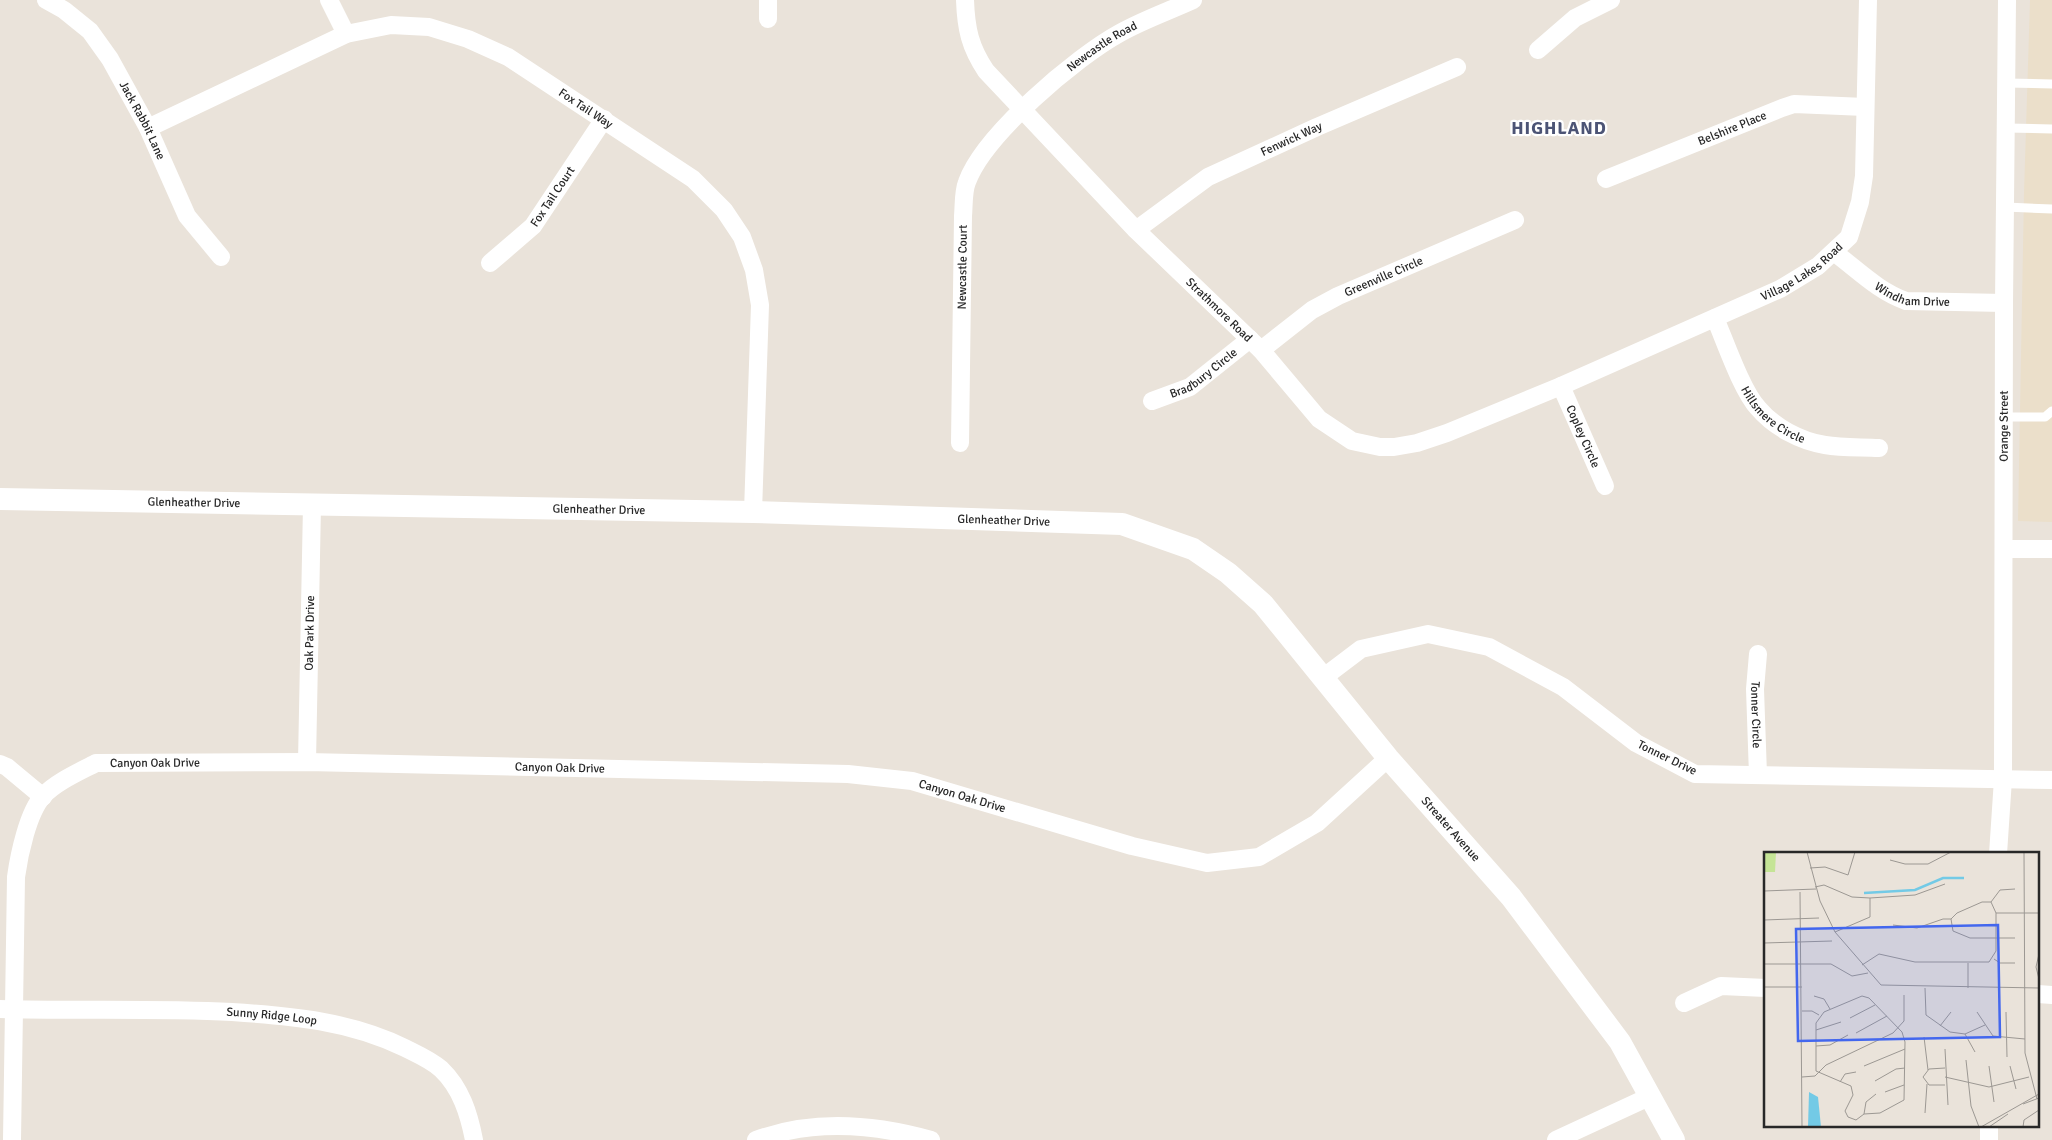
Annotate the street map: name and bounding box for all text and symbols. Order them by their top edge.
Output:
street label: Newcastle Road [1064,18,1139,75]
street label: Jack Rabbit Lane [116,79,169,162]
street label: Fox Tail Way [556,85,616,132]
street label: Belshire Place [1696,108,1769,149]
district label: HIGHLAND [1511,117,1607,139]
street label: Fenwick Way [1258,118,1325,159]
street label: Fox Tail Court [527,163,578,230]
street label: Newcastle Court [954,225,970,309]
street label: Village Lakes Road [1758,239,1846,304]
street label: Greenville Circle [1342,253,1425,300]
street label: Strathmore Road [1183,274,1255,345]
street label: Windham Drive [1872,279,1950,309]
street label: Bradbury Circle [1167,345,1240,401]
street label: Hillsmere Circle [1738,384,1807,447]
street label: Orange Street [1996,391,2011,462]
street label: Copley Circle [1563,403,1604,470]
street label: Glenheather Drive [147,494,241,511]
street label: Glenheather Drive [552,501,645,518]
street label: Glenheather Drive [957,511,1050,529]
street label: Oak Park Drive [301,595,318,671]
street label: Tonner Circle [1747,681,1765,749]
street label: Tonner Drive [1635,737,1699,779]
street label: Canyon Oak Drive [110,755,200,770]
street label: Canyon Oak Drive [515,759,605,776]
street label: Canyon Oak Drive [917,776,1008,816]
street label: Streater Avenue [1418,793,1484,865]
inset map [1764,852,2040,1128]
street label: Sunny Ridge Loop [226,1004,318,1028]

